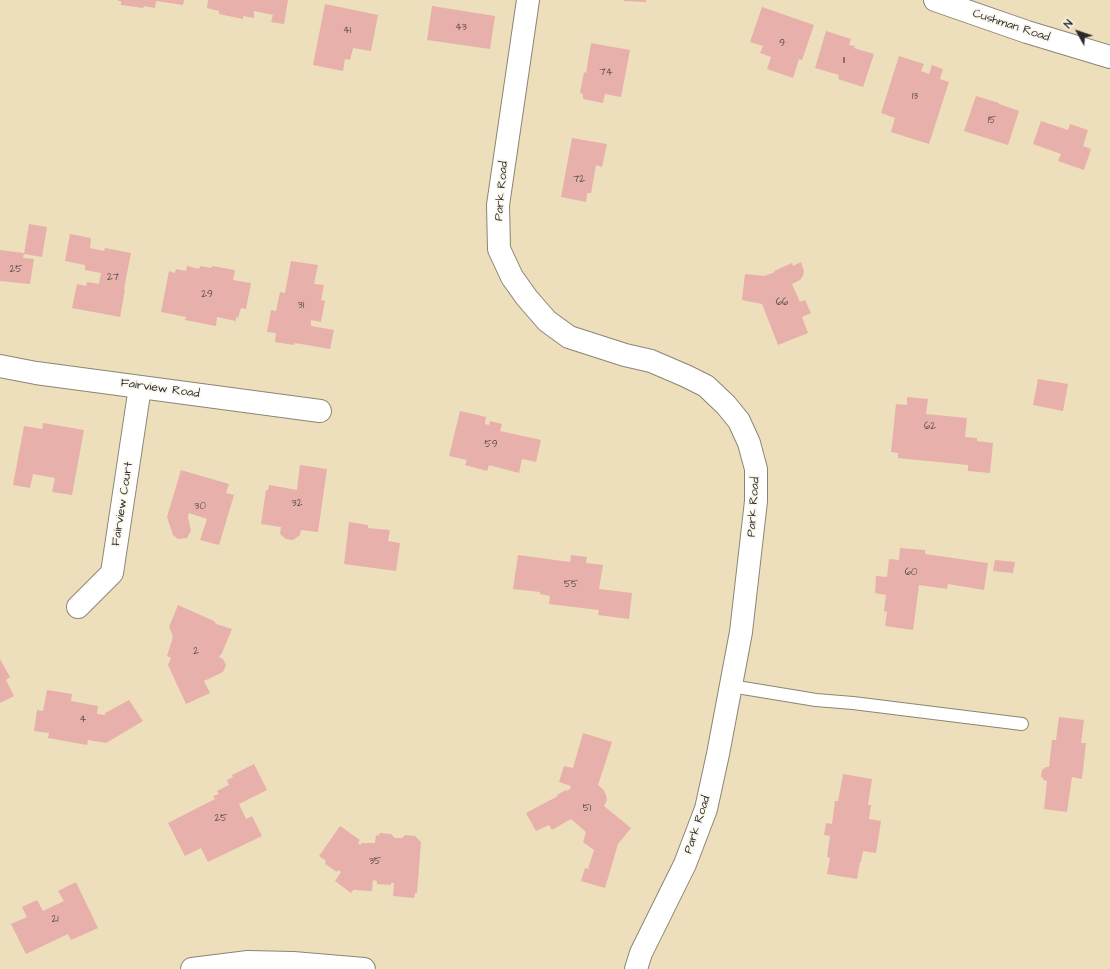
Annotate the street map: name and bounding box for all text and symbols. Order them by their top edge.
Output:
street label: Cushman Road [971,7,1051,45]
north arrow [1058,12,1098,52]
text: N [1060,16,1076,31]
house number: 43 [455,22,467,34]
house number: 41 [343,25,351,37]
house number: 9 [779,38,785,50]
house number: 11 [843,55,845,67]
house number: 74 [600,67,612,79]
house number: 13 [912,91,918,103]
house number: 15 [988,115,996,127]
street label: Park Road [492,160,512,222]
house number: 72 [573,174,585,186]
house number: 25 [10,264,22,276]
house number: 27 [107,272,119,284]
house number: 29 [201,289,213,301]
house number: 66 [776,297,788,309]
house number: 31 [298,300,304,312]
street label: Fairview Road [120,376,200,402]
house number: 62 [924,421,936,433]
house number: 59 [485,439,497,451]
street label: Fairview Court [109,461,137,547]
street label: Park Road [745,477,763,537]
house number: 32 [292,498,302,510]
house number: 30 [194,501,206,513]
house number: 60 [905,567,917,579]
house number: 55 [564,579,578,591]
house number: 2 [193,646,199,658]
house number: 4 [80,714,86,726]
street label: Park Road [682,794,714,856]
house number: 51 [583,803,591,815]
house number: 25 [215,813,227,825]
house number: 35 [369,856,381,868]
house number: 21 [51,914,59,926]

